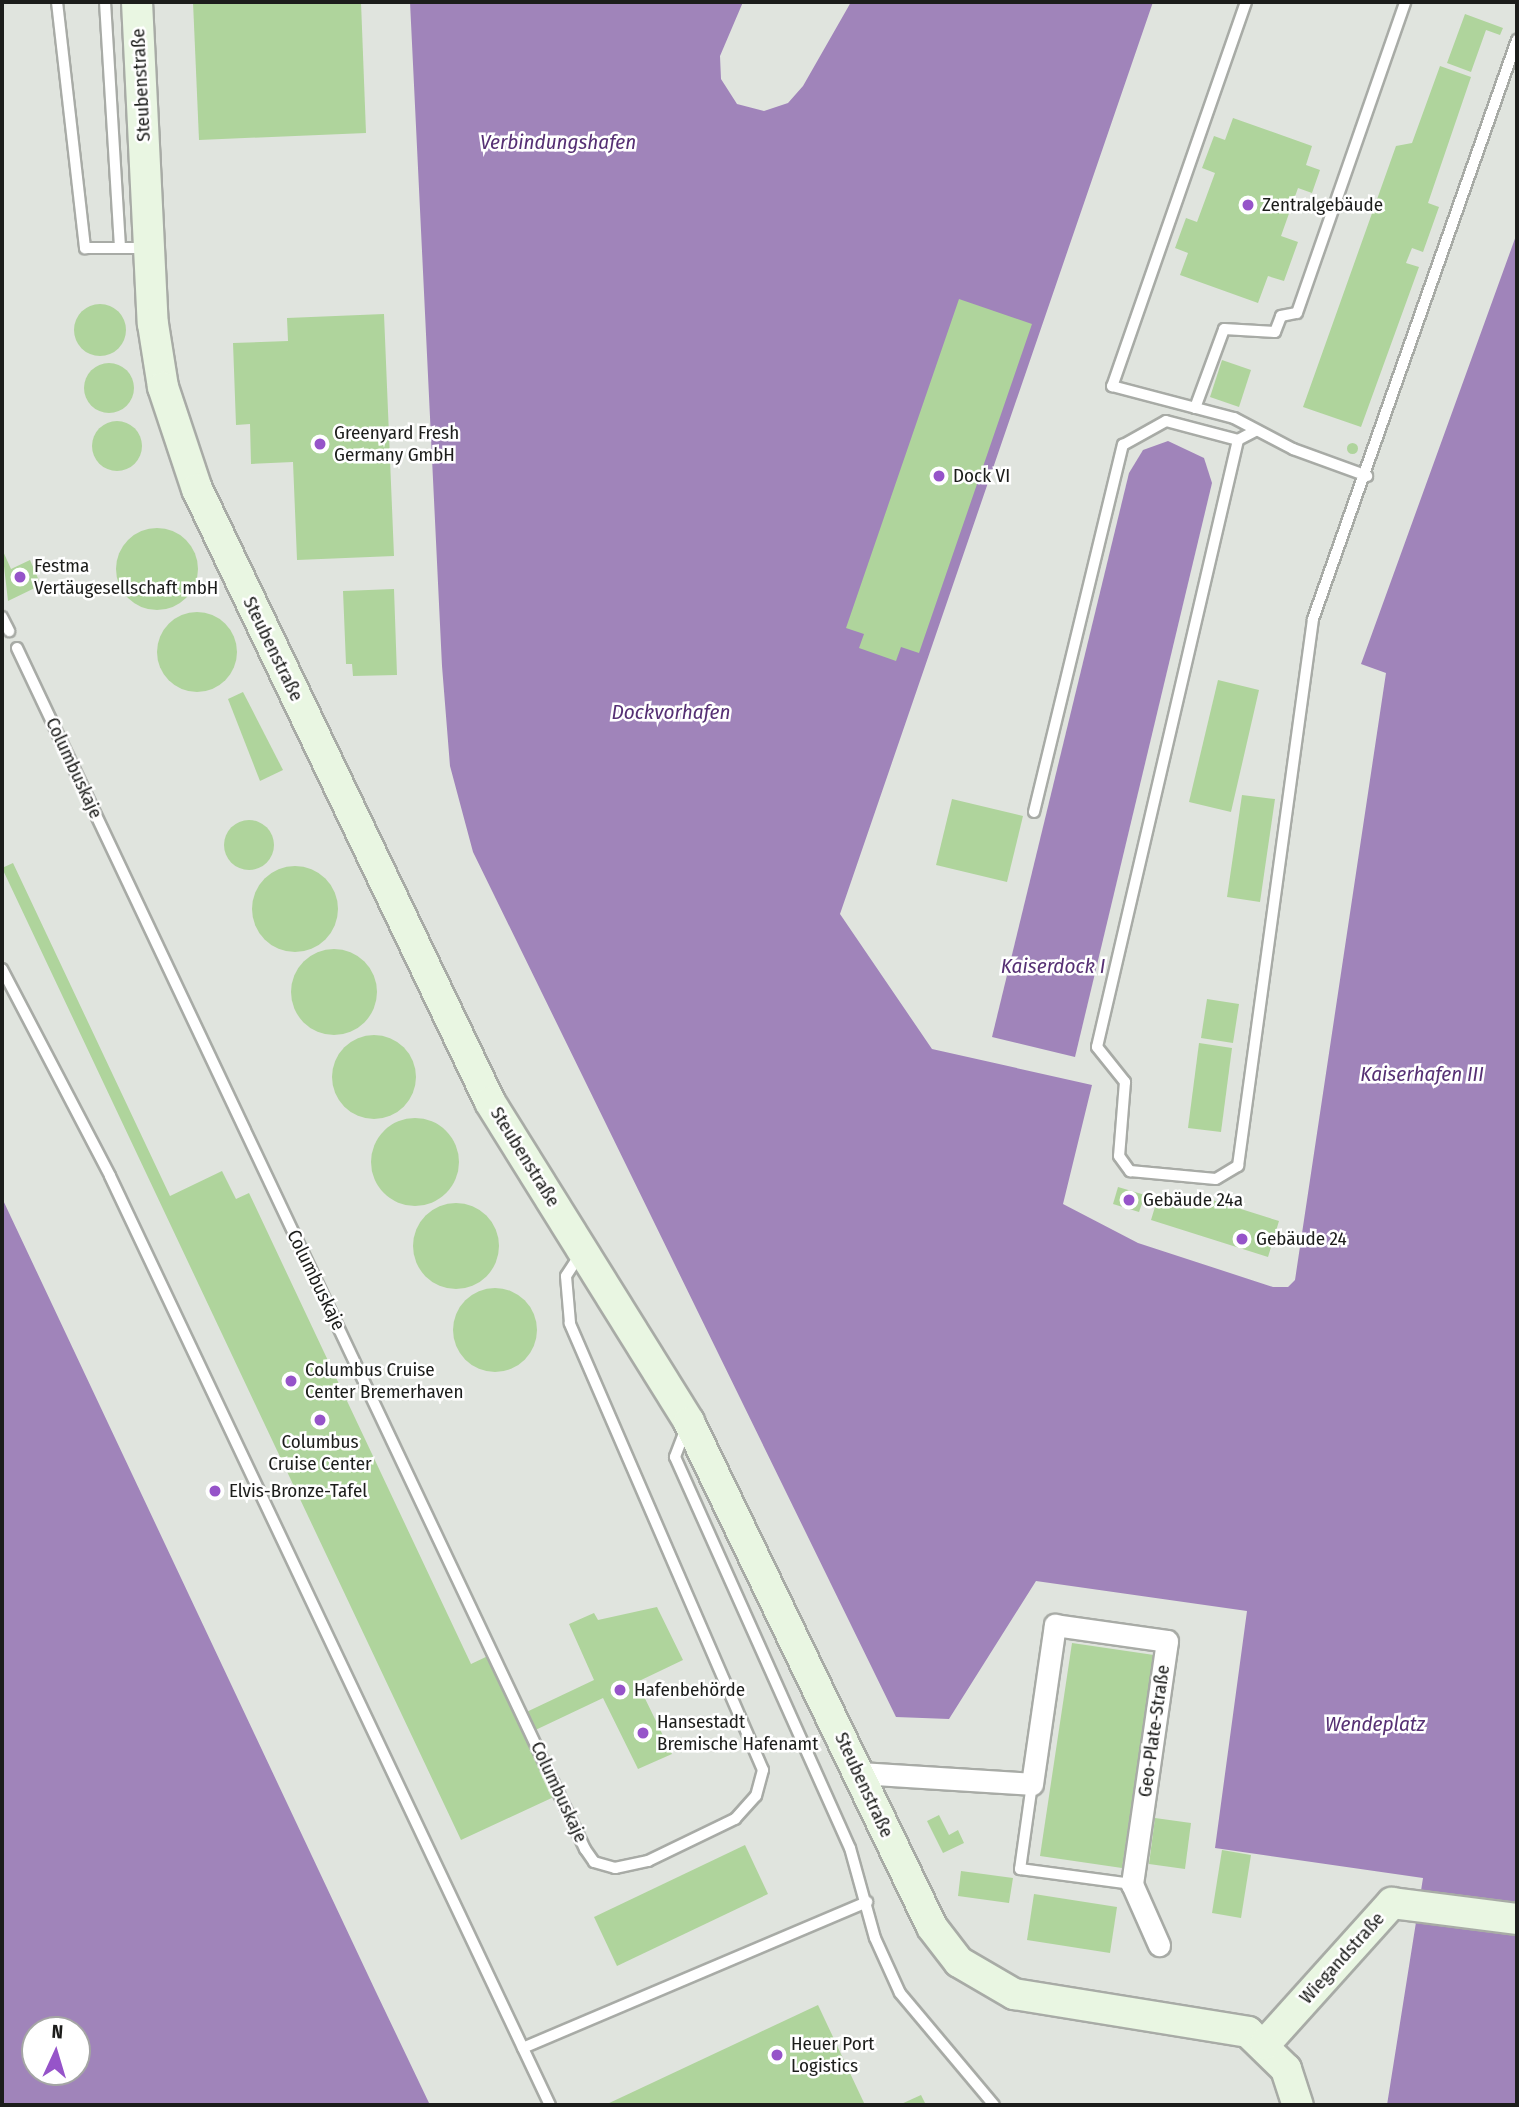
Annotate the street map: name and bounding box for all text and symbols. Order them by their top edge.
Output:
street label: Steubenstraße [127,28,155,142]
water label: Verbindungshafen [480,129,636,155]
place label: Zentralgebäude [1262,194,1383,216]
marker: Zentralgebäude [1240,197,1256,213]
place label: Greenyard Fresh Germany GmbH [334,422,459,466]
marker: Greenyard Fresh Germany GmbH [312,436,328,452]
place label: Dock VI [953,465,1010,487]
marker: Dock VI [931,468,947,484]
place label: Festma Vertäugesellschaft mbH [34,555,218,599]
marker: Festma Vertäugesellschaft mbH [12,569,28,585]
street label: Steubenstraße [238,593,308,705]
water label: Dockvorhafen [612,699,730,725]
street label: Columbuskaje [41,714,107,822]
water label: Kaiserdock I [1001,953,1105,979]
water label: Kaiserhafen III [1360,1061,1484,1087]
street label: Steubenstraße [485,1103,565,1211]
place label: Gebäude 24a [1143,1189,1243,1211]
marker: Gebäude 24a [1121,1192,1137,1208]
street label: Columbuskaje [282,1226,350,1334]
place label: Gebäude 24 [1256,1228,1347,1250]
marker: Gebäude 24 [1234,1231,1250,1247]
place label: Columbus Cruise Center Bremerhaven [305,1359,463,1403]
marker: Columbus Cruise Center Bremerhaven [283,1373,299,1389]
marker: Columbus Cruise Center [312,1412,328,1428]
place label: Columbus Cruise Center [268,1431,372,1475]
place label: Elvis-Bronze-Tafel [229,1480,367,1502]
marker: Elvis-Bronze-Tafel [207,1483,223,1499]
street label: Geo-Plate-Straße [1133,1663,1175,1799]
place label: Hafenbehörde [634,1679,745,1701]
marker: Hafenbehörde [612,1682,628,1698]
place label: Hansestadt Bremische Hafenamt [657,1711,818,1755]
water label: Wendeplatz [1325,1711,1425,1737]
marker: Hansestadt Bremische Hafenamt [635,1725,651,1741]
street label: Steubenstraße [830,1729,898,1841]
street label: Columbuskaje [526,1738,592,1846]
street label: Wiegandstraße [1295,1907,1389,2009]
north arrow [21,2016,91,2086]
text: N [51,2020,64,2043]
place label: Heuer Port Logistics [791,2033,875,2077]
marker: Heuer Port Logistics [769,2047,785,2063]

